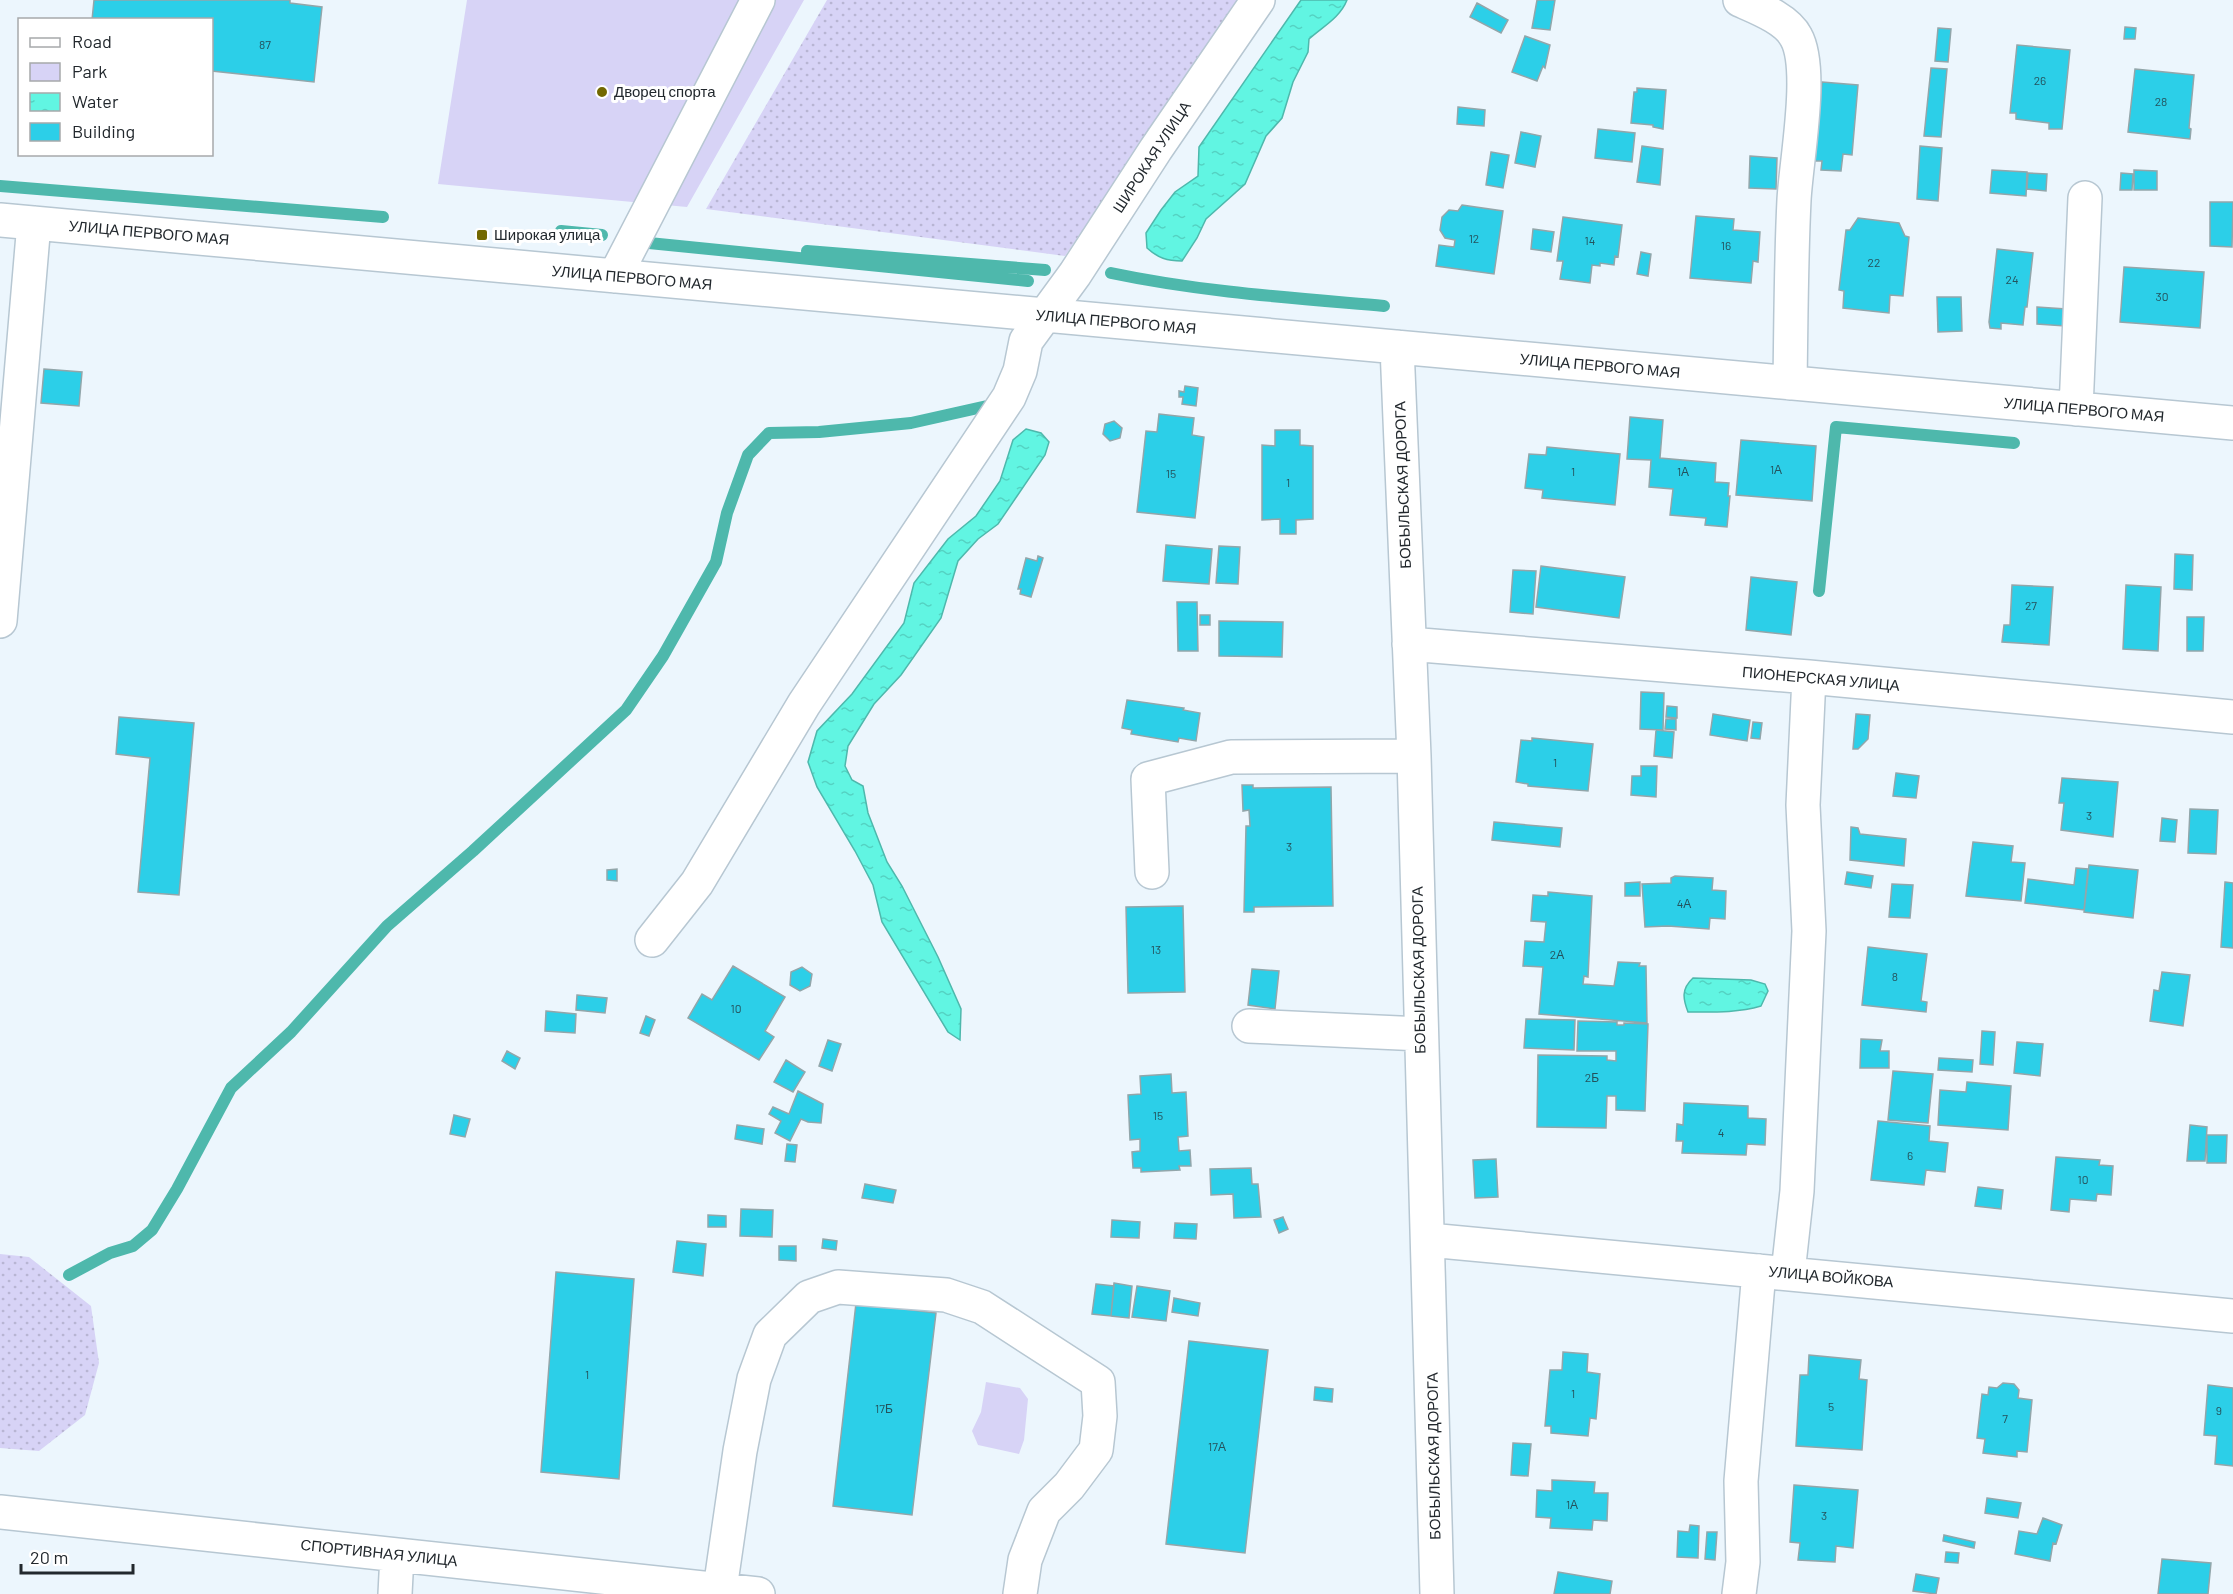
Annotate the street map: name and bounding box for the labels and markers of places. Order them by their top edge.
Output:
place label: Дворец спорта [614,82,716,100]
marker: Дворец спорта [595,85,609,99]
place label: Широкая улица [494,225,601,243]
marker: Широкая улица [475,228,489,242]

